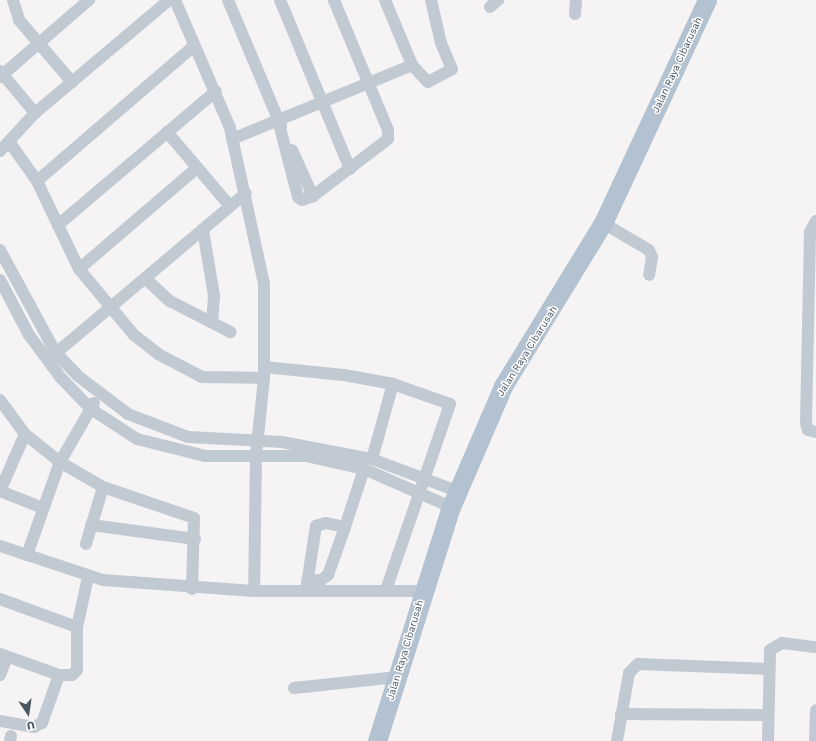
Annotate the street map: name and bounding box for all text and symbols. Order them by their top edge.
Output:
street label: Jalan Raya Cibarusah [650,15,704,115]
street label: Jalan Raya Cibarusah [494,304,560,398]
street label: Jalan Raya Cibarusah [384,598,426,702]
north arrow [8,693,48,733]
text: U [26,718,36,732]

